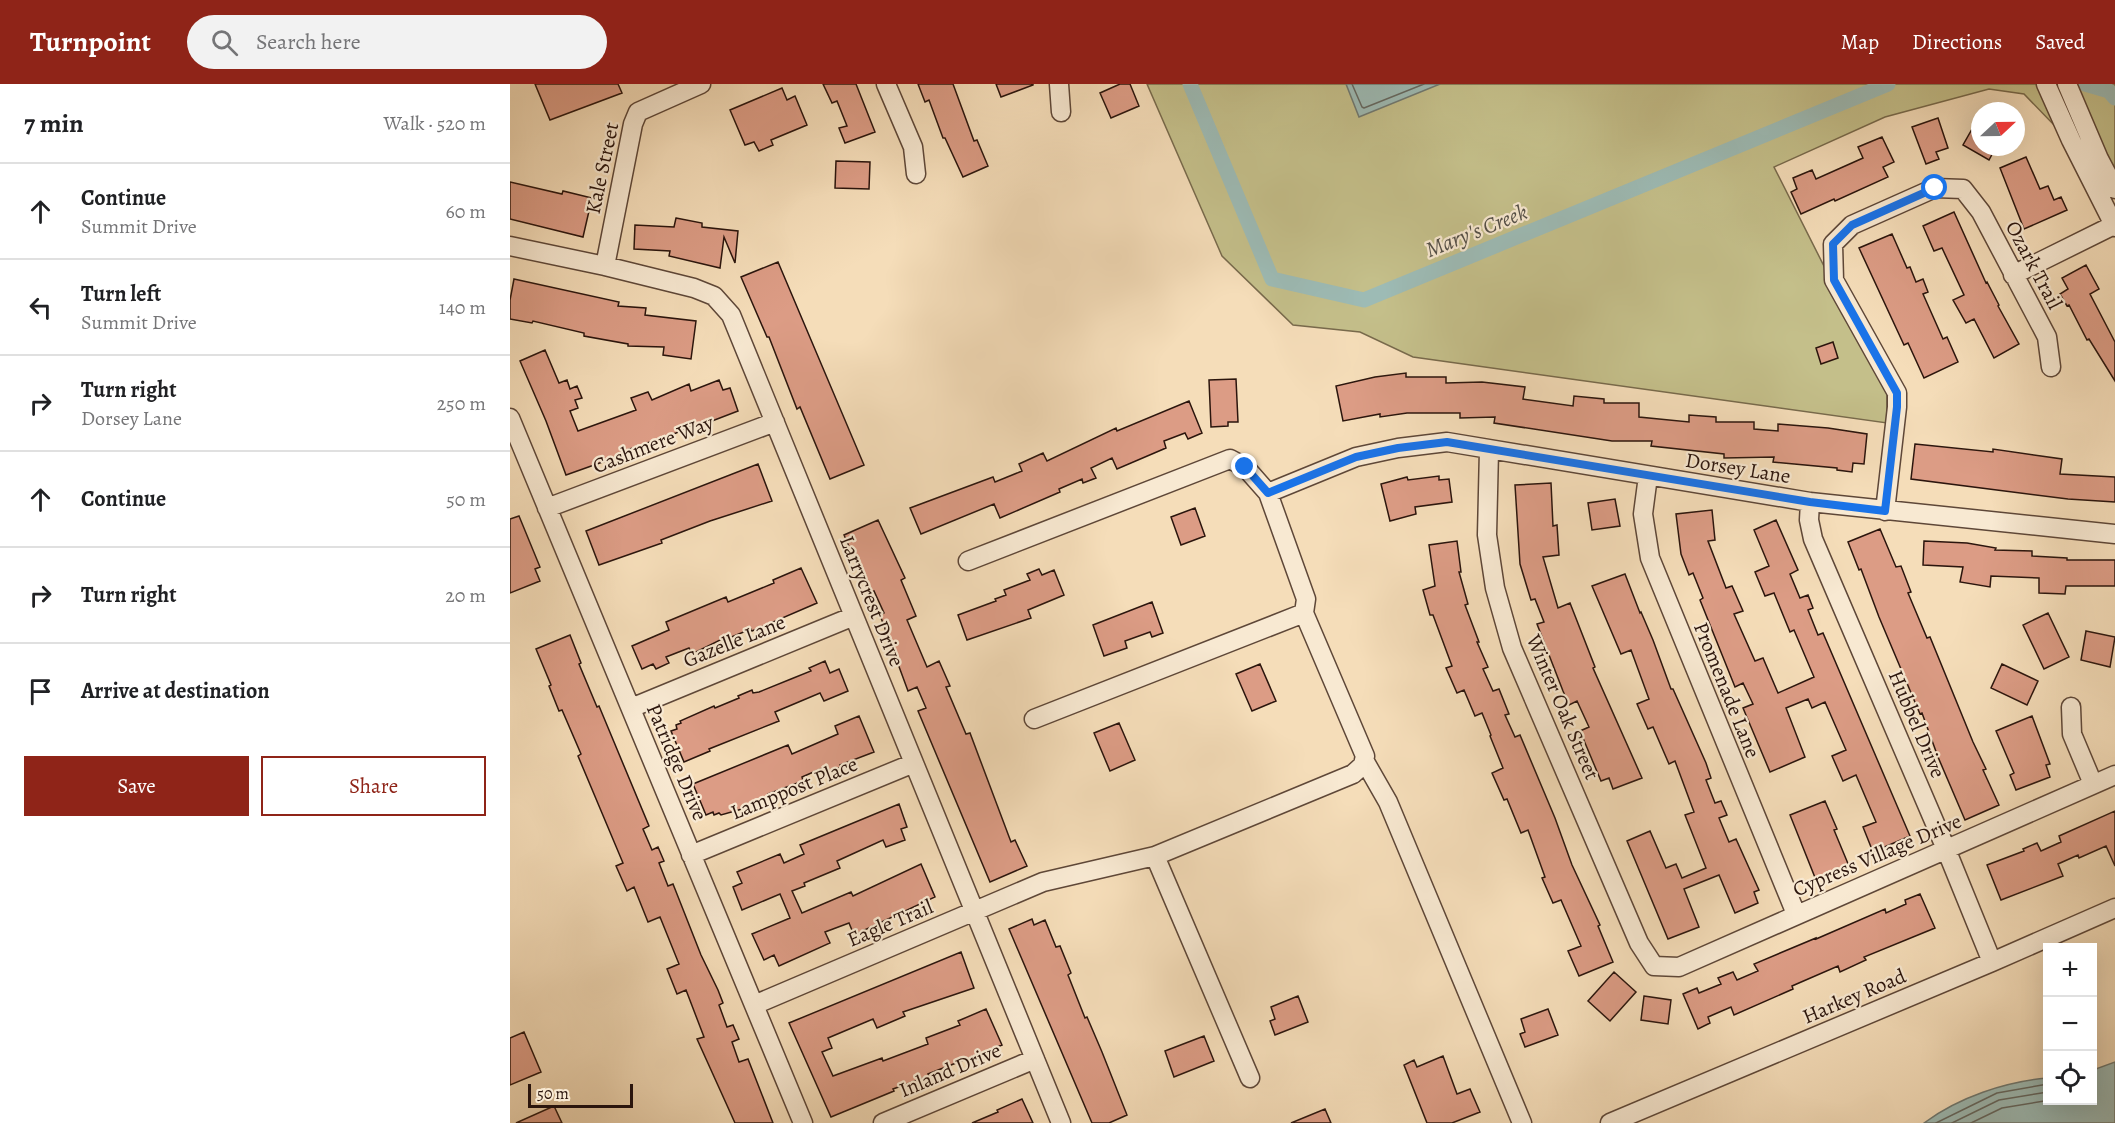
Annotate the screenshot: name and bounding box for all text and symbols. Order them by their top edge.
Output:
search box [187,15,607,69]
text: Turnpoint [30,23,151,61]
icon: search [208,26,241,59]
text: Search here [256,27,361,57]
text: Map [1841,28,1879,56]
text: Directions [1912,28,2002,56]
text: Saved [2035,28,2085,56]
north arrow [1971,102,2025,156]
text: 7 min [24,106,84,141]
text: Walk · 520 m [384,110,486,137]
street label: Kale Street [579,119,625,216]
route start [1921,174,1947,200]
text: Continue [81,183,166,213]
icon: ahead [24,195,57,228]
water label: Mary's Creek [1421,197,1532,265]
text: 60 m [446,198,486,225]
text: Summit Drive [81,213,197,240]
street label: Ozark Trail [1999,216,2069,314]
text: Turn left [81,279,161,309]
icon: left [24,291,57,324]
text: 140 m [439,294,486,321]
text: Summit Drive [81,309,197,336]
text: Turn right [81,375,177,405]
icon: right [24,387,57,420]
text: 250 m [437,390,486,417]
text: Dorsey Lane [81,405,182,432]
street label: Cashmere Way [588,408,718,480]
street label: Dorsey Lane [1683,446,1793,490]
route end [1231,453,1257,479]
icon: ahead [24,483,57,516]
text: Continue [81,484,166,514]
text: 50 m [446,486,486,513]
street label: Larrycrest Drive [833,531,911,671]
icon: right [24,579,57,612]
text: Turn right [81,580,177,610]
text: 20 m [445,582,486,609]
street label: Gazelle Lane [679,608,789,674]
street label: Promenade Lane [1687,618,1767,762]
street label: Winter Oak Street [1519,629,1606,784]
street label: Hubbel Drive [1882,666,1952,782]
icon: arrive [24,675,57,708]
text: Arrive at destination [81,676,270,706]
street label: Patridge Drive [640,699,714,825]
street label: Lamppost Place [726,750,862,826]
button: Save [24,756,249,816]
button: Share [261,756,486,816]
street label: Cypress Village Drive [1788,807,1966,903]
street label: Eagle Trail [843,892,937,954]
map controls [2043,943,2097,1105]
button: + [2043,943,2097,997]
street label: Harkey Road [1798,961,1911,1030]
button: − [2043,997,2097,1051]
street label: Inland Drive [895,1036,1005,1104]
button: locate [2043,1051,2097,1105]
scale bar [528,1081,633,1108]
text: 50 m [537,1083,569,1105]

